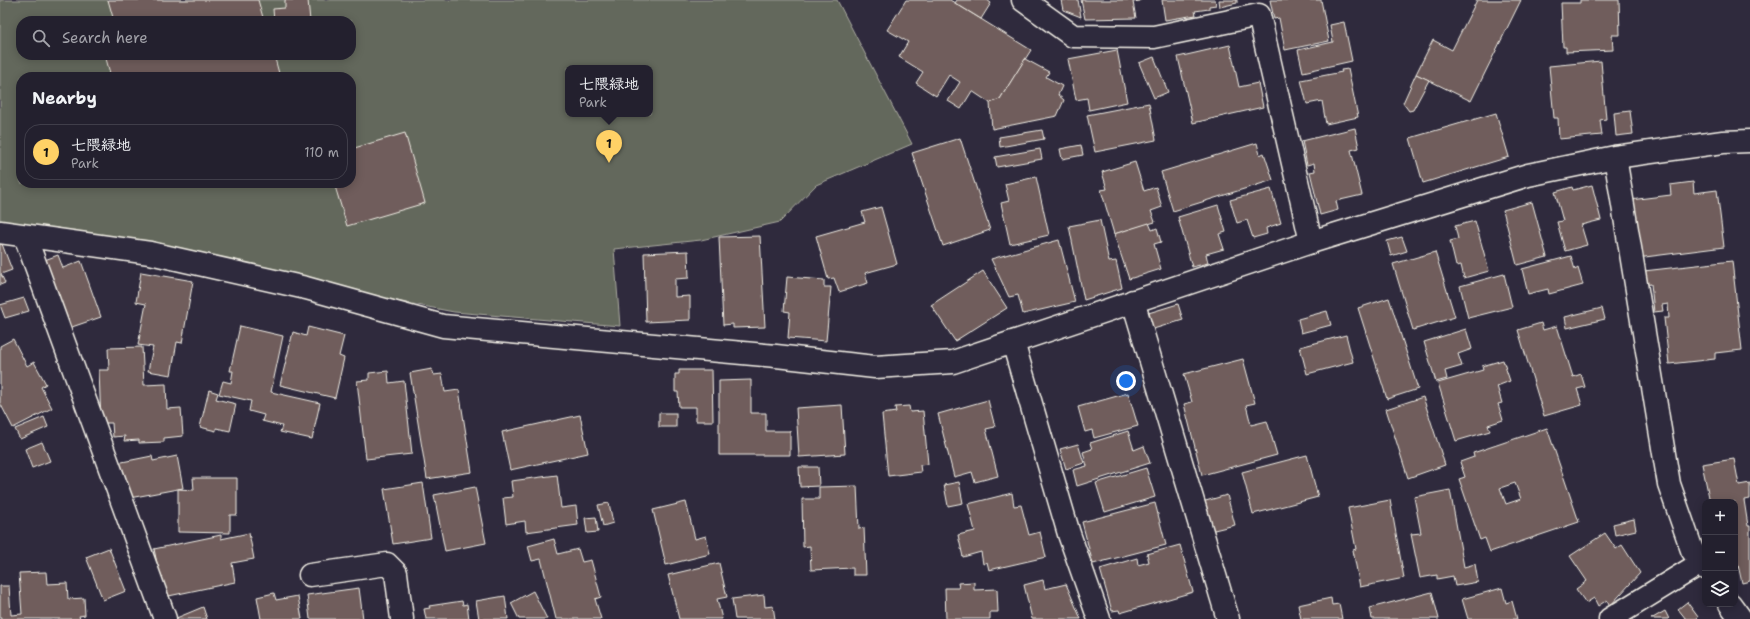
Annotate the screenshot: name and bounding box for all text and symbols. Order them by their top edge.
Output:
search box [16,16,356,60]
icon: search [30,27,52,49]
text: Search here [62,28,148,48]
popup [565,65,653,117]
text: 七隈緑地 [579,74,639,94]
text: Nearby [32,87,97,109]
text: Park [579,94,607,111]
pin: 1 [596,130,622,163]
text: 七隈緑地 [71,135,131,155]
text: 1 [43,144,49,161]
text: 110 m [304,144,339,161]
text: Park [71,155,99,172]
your location [1116,371,1136,391]
map controls [1702,499,1738,607]
button: + [1702,499,1738,535]
button: − [1702,535,1738,571]
button: layers [1702,571,1738,607]

